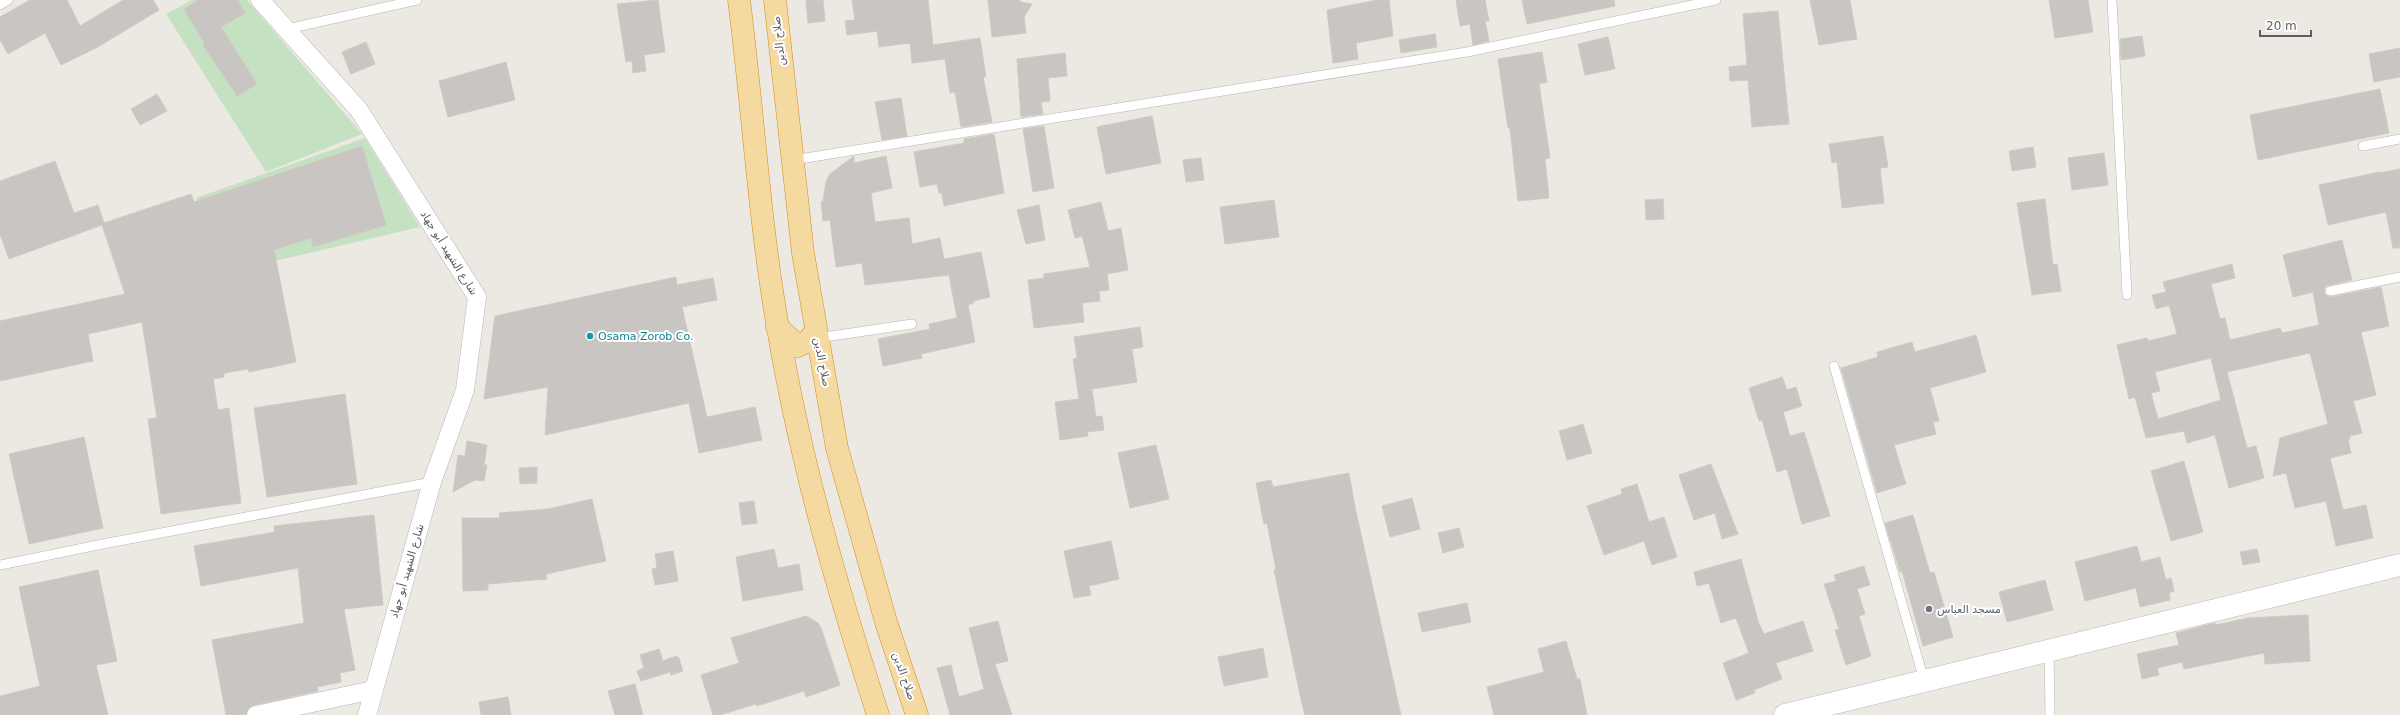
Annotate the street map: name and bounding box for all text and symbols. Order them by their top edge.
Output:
scale bar [2260,12,2311,38]
street label: صلاح الدين [770,15,788,67]
text: 20 m [2266,19,2297,33]
street label: شارع الشهيد أبو جهاد [418,208,481,298]
place label: Osama Zorob Co. [598,330,694,343]
marker: Osama Zorob Co. [585,331,595,341]
street label: صلاح الدين [811,336,833,388]
street label: شارع الشهيد أبو جهاد [386,522,427,620]
place label: مسجد العباس [1937,603,2001,616]
marker: مسجد العباس [1924,604,1934,614]
street label: صلاح الدين [890,650,918,702]

